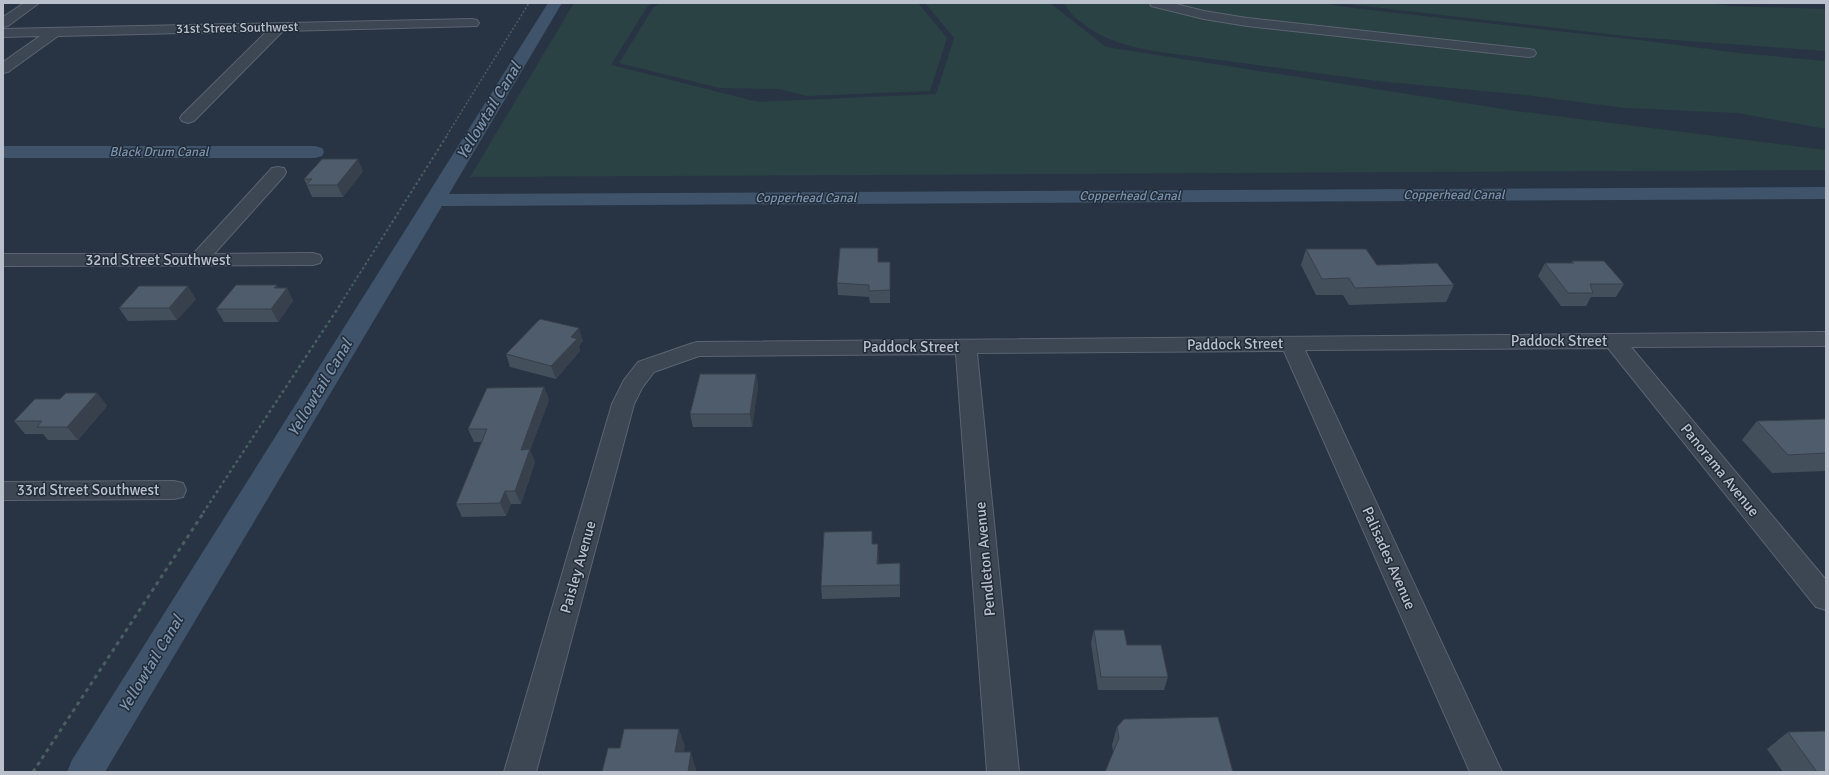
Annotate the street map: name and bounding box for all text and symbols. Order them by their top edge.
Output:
street label: 31st Street Southwest [176,19,299,37]
water label: Yellowtail Canal [452,58,526,163]
water label: Black Drum Canal [109,144,210,160]
water label: Copperhead Canal [1403,187,1506,203]
water label: Copperhead Canal [1079,188,1182,204]
water label: Copperhead Canal [755,190,858,206]
street label: 32nd Street Southwest [85,251,231,269]
street label: Paddock Street [1511,332,1607,350]
street label: Paddock Street [1187,334,1283,354]
water label: Yellowtail Canal [283,335,357,440]
street label: Paddock Street [863,338,959,356]
street label: Panorama Avenue [1677,420,1763,520]
street label: 33rd Street Southwest [17,481,159,499]
street label: Pendleton Avenue [971,501,999,617]
street label: Palisades Avenue [1358,504,1420,612]
street label: Paisley Avenue [556,519,600,615]
water label: Yellowtail Canal [114,611,188,716]

